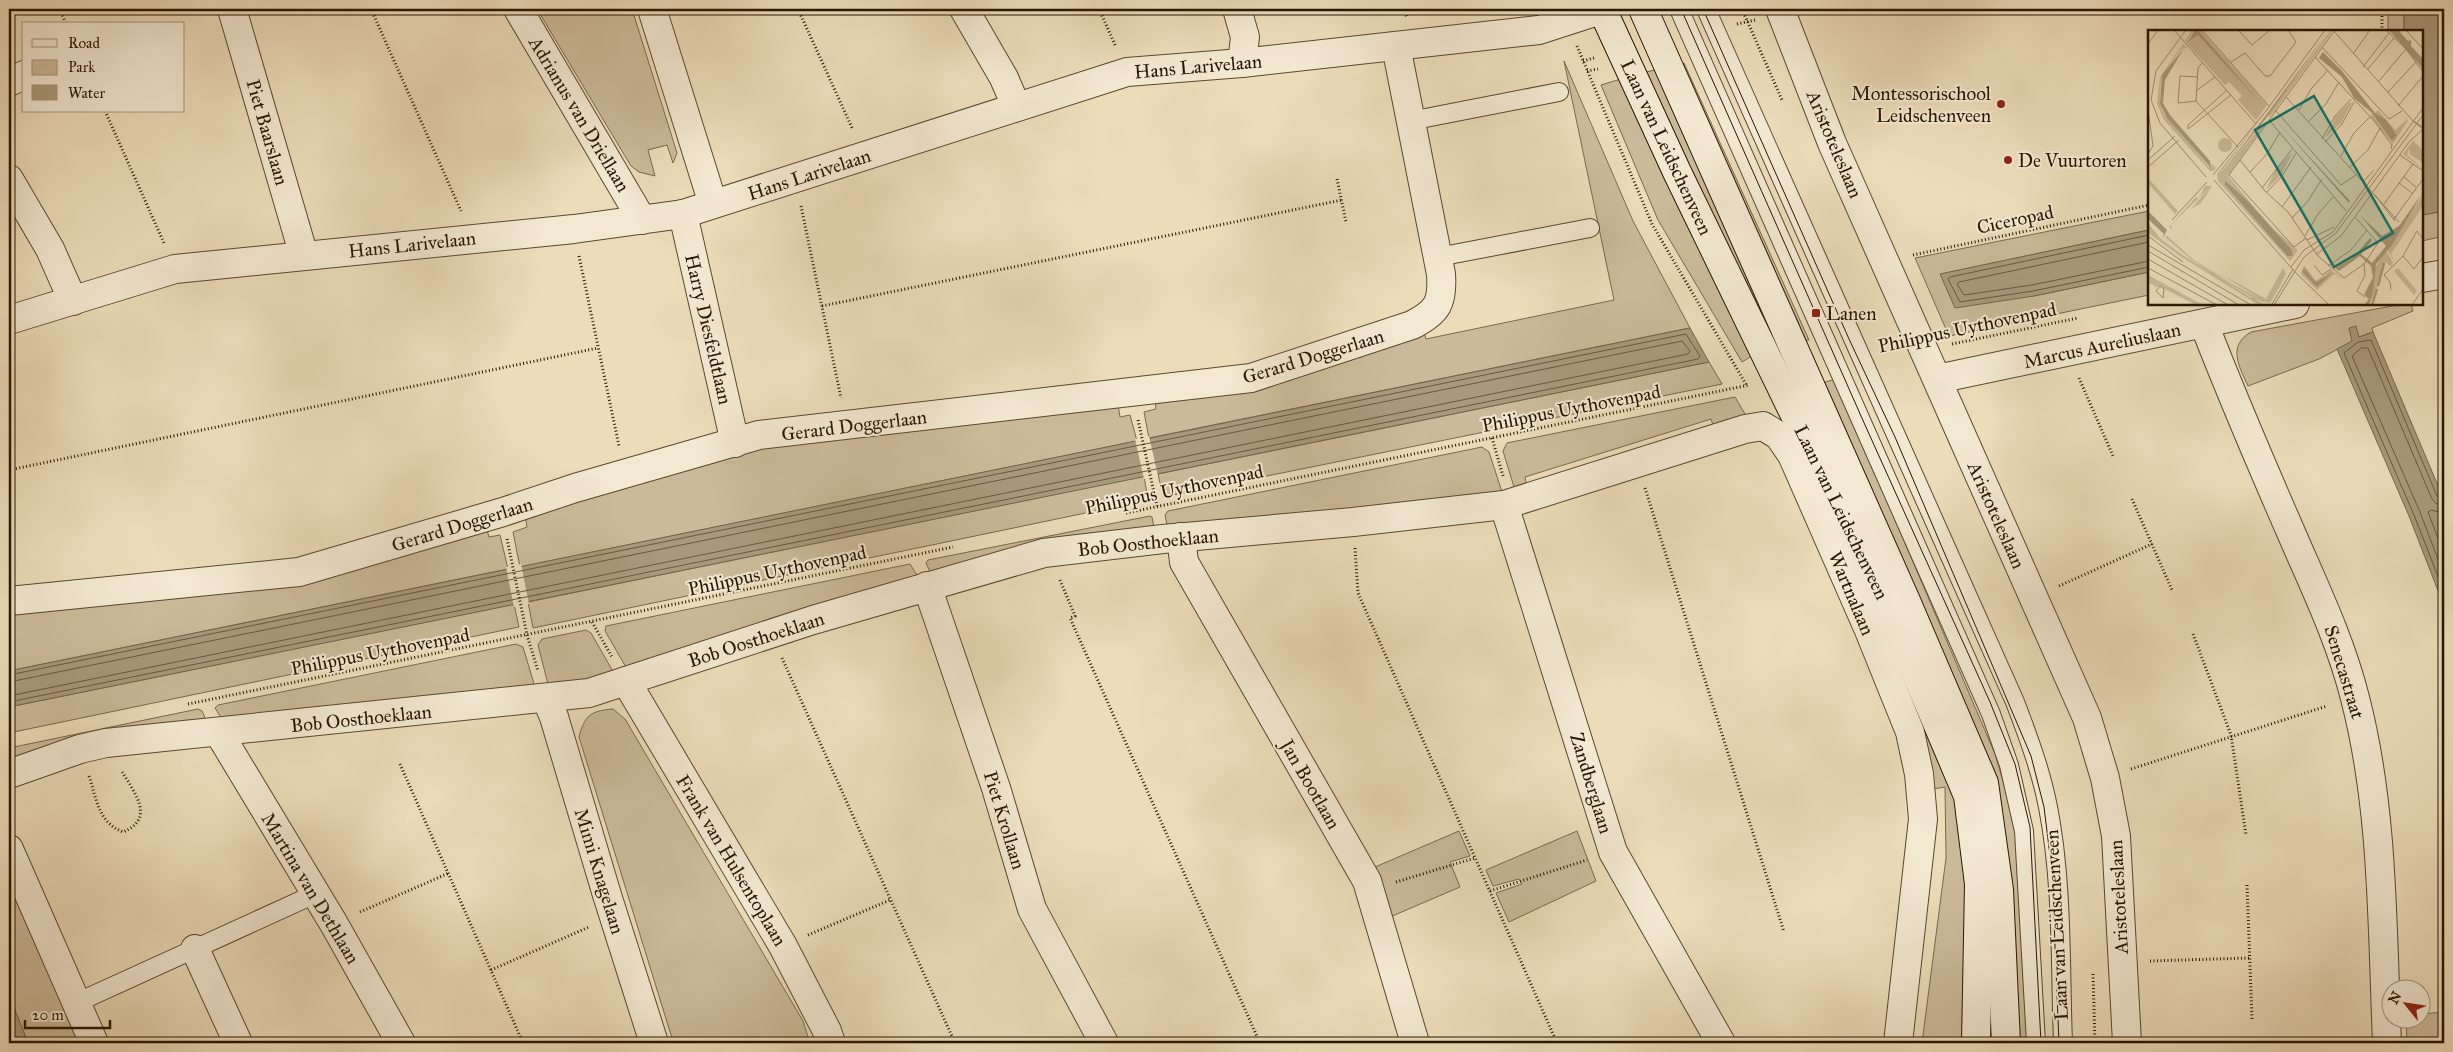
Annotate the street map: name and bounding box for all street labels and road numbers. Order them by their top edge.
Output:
street label: Adrianus van Driellaan [524,32,635,196]
street label: Hans Larivelaan [1133,49,1263,84]
street label: Laan van Leidschenveen [1616,56,1717,239]
street label: Piet Baarslaan [241,77,294,188]
street label: Aristoteleslaan [1801,86,1868,201]
street label: Hans Larivelaan [745,144,874,205]
street label: Ciceropad [1975,200,2056,239]
street label: Hans Larivelaan [347,226,477,263]
street label: Harry Diesfeldtlaan [680,252,737,407]
street label: Philippus Uythovenpad [1876,297,2059,358]
street label: Marcus Aureliuslaan [2021,318,2183,373]
street label: Gerard Doggerlaan [1240,324,1387,390]
street label: Philippus Uythovenpad [1480,380,1663,437]
street label: Gerard Doggerlaan [780,405,928,447]
street label: Laan van Leidschenveen [1789,421,1894,603]
street label: Aristoteleslaan [1962,457,2030,572]
street label: Philippus Uythovenpad [1083,459,1266,520]
street label: Gerard Doggerlaan [389,492,536,558]
street label: Bob Oosthoeklaan [1076,524,1220,561]
street label: Philippus Uythovenpad [686,540,869,601]
street label: Wartnalaan [1824,548,1879,639]
street label: Bob Oosthoeklaan [685,607,827,672]
street label: Philippus Uythovenpad [289,623,472,680]
street label: Senecastraat [2319,623,2370,722]
street label: Bob Oosthoeklaan [289,700,433,737]
street label: Zandberglaan [1564,730,1618,837]
street label: Jan Bootlaan [1274,734,1345,834]
street label: Piet Krollaan [979,768,1030,872]
street label: Frank van Hulsentoplaan [671,770,792,950]
street label: Mimi Knagelaan [569,806,630,937]
street label: Martina van Dethlaan [256,809,365,968]
street label: Laan van Leidschenveen [2040,829,2073,1021]
street label: Aristoteleslaan [2104,839,2133,956]

